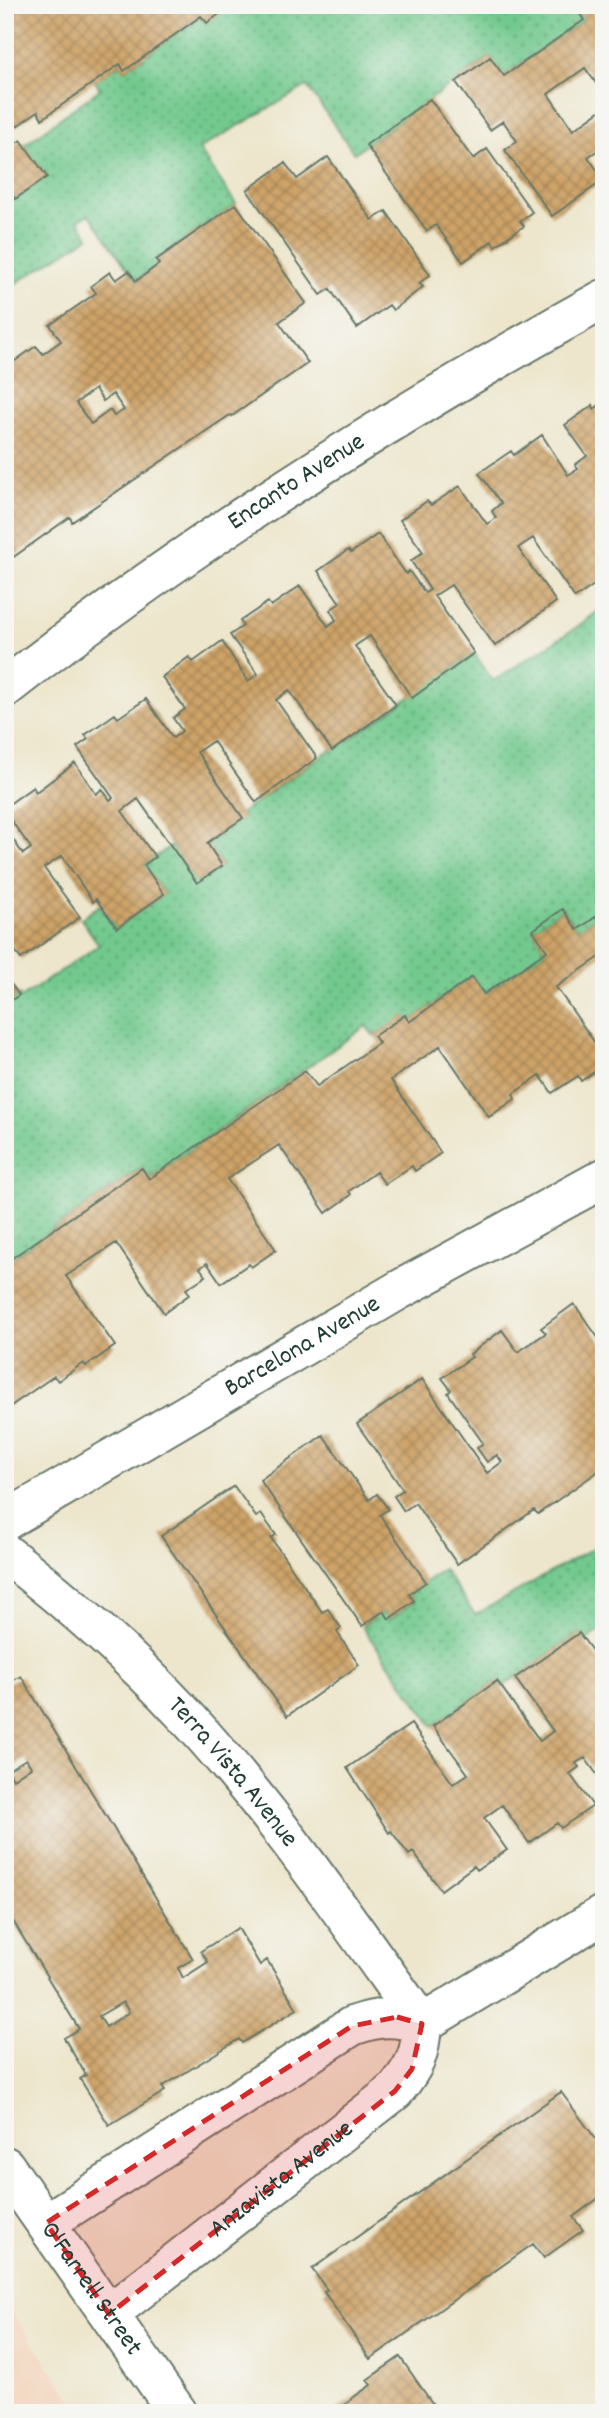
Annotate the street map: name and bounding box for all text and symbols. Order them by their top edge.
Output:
street label: Encanto Avenue [220,424,372,540]
street label: Barcelona Avenue [218,1286,388,1407]
street label: Terra Vista Avenue [159,1689,307,1855]
street label: Anzavista Avenue [202,2111,362,2247]
street label: O'Farrell Street [31,2214,151,2364]

